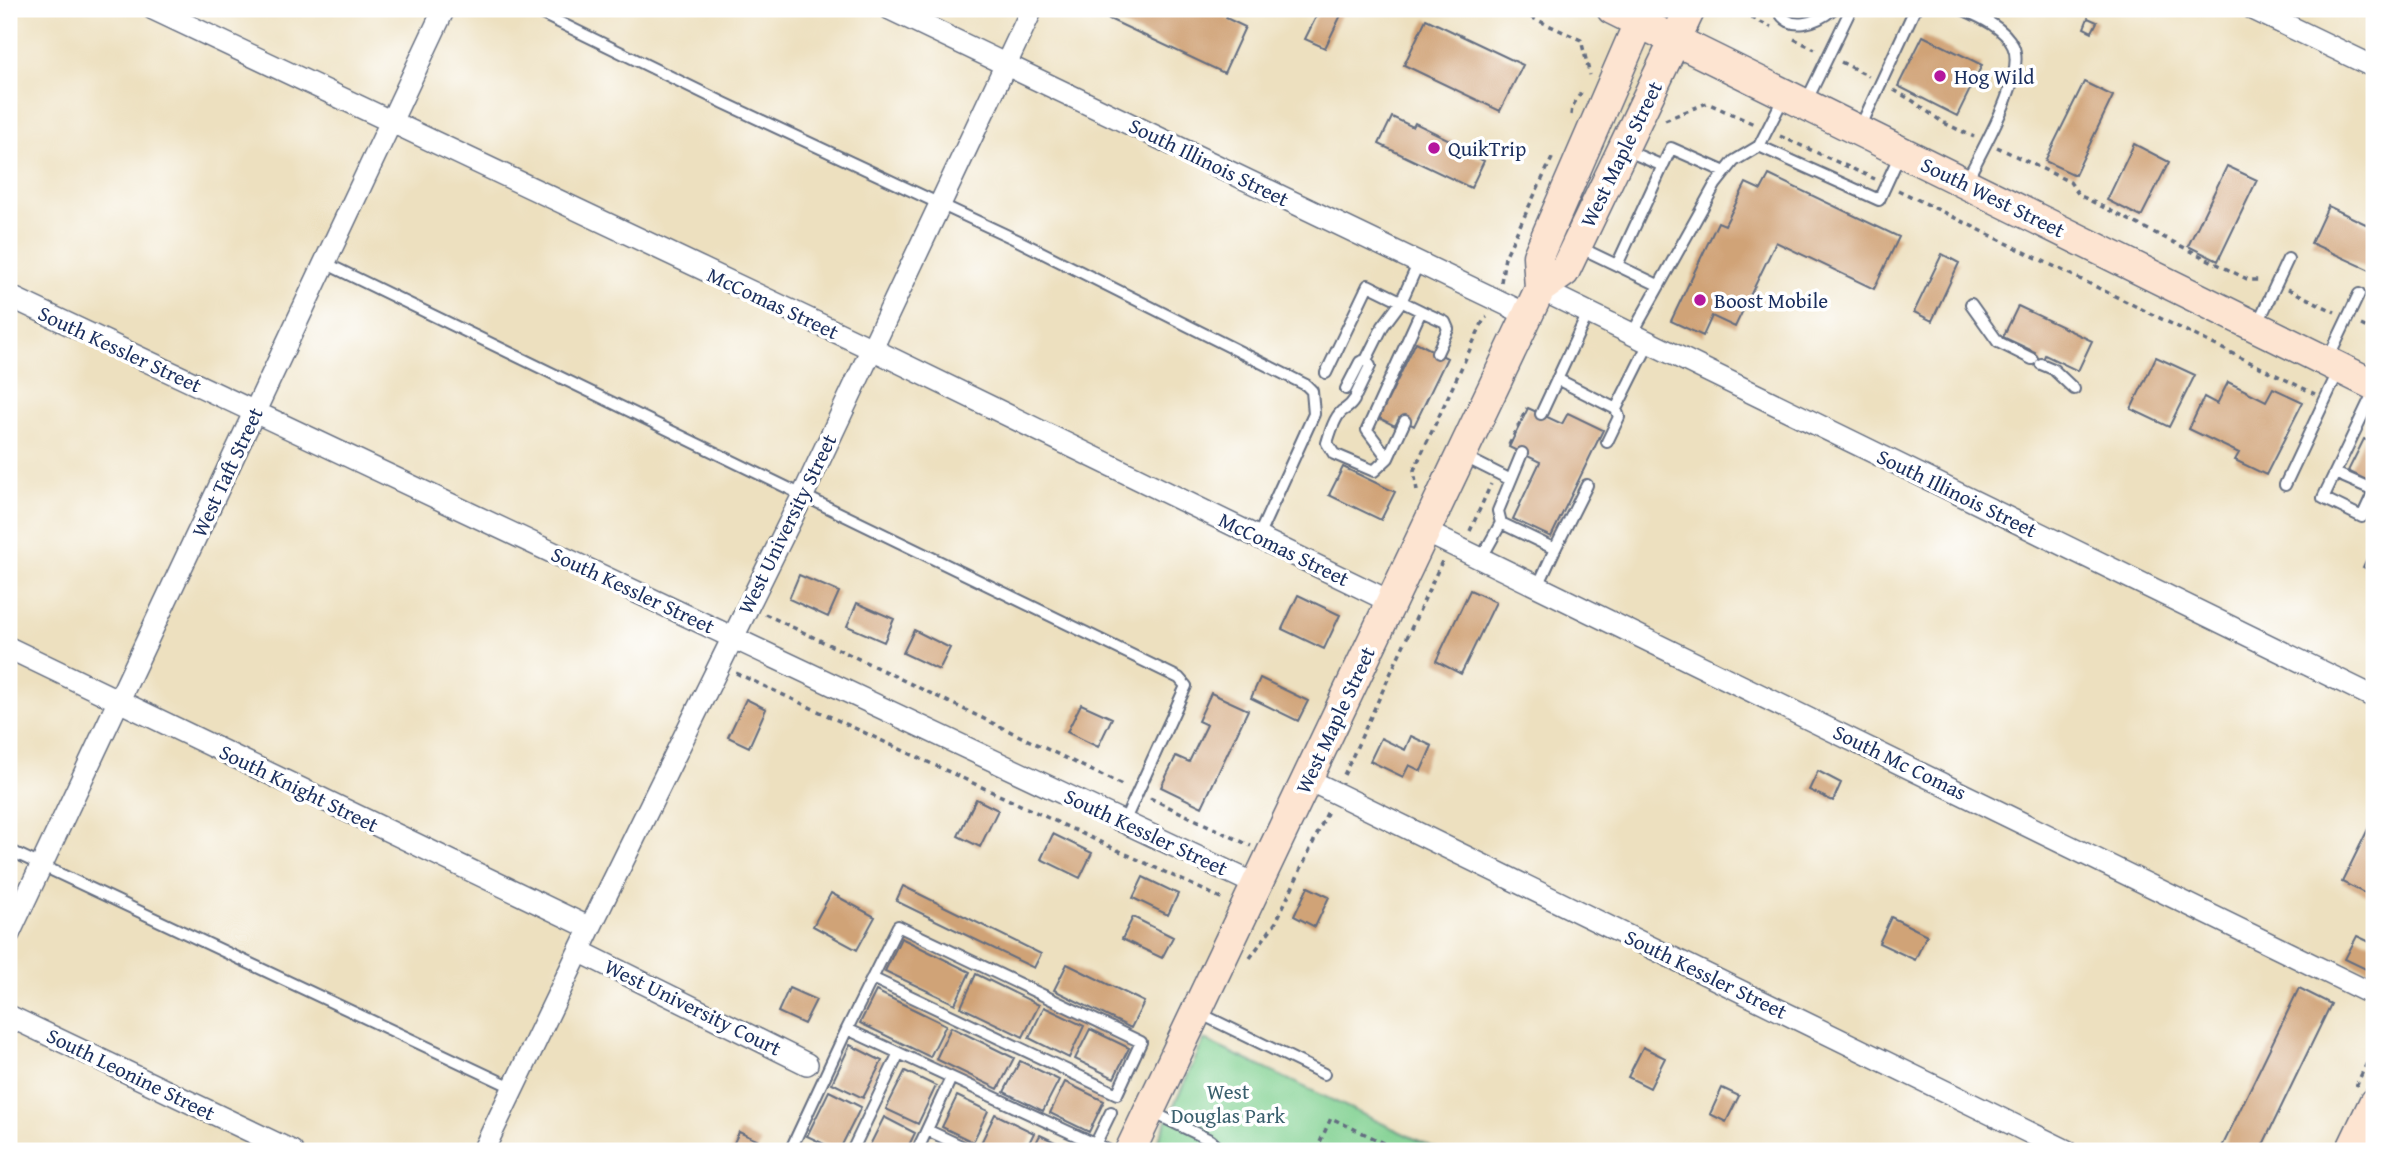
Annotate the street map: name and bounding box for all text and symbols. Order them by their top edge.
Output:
place label: Hog Wild [1954,61,2035,92]
marker: Hog Wild [1932,68,1948,84]
street label: West Maple Street [1572,75,1670,232]
street label: South Illinois Street [1124,110,1295,214]
place label: QuikTrip [1448,133,1526,164]
marker: QuikTrip [1426,140,1442,156]
street label: South West Street [1916,149,2071,246]
street label: McComas Street [702,259,844,347]
place label: Boost Mobile [1714,285,1828,316]
marker: Boost Mobile [1692,292,1708,308]
street label: South Kessler Street [33,297,207,401]
street label: West Taft Street [183,401,271,542]
street label: West University Street [730,428,844,619]
street label: South Illinois Street [1872,441,2043,545]
street label: McComas Street [1213,504,1355,594]
street label: South Kessler Street [546,538,720,642]
street label: West Maple Street [1287,641,1383,799]
street label: South Mc Comas [1828,716,1972,808]
street label: South Knight Street [214,736,384,840]
street label: South Kessler Street [1059,780,1233,884]
street label: South Kessler Street [1620,921,1793,1027]
street label: West University Court [599,951,787,1064]
street label: South Leonine Street [41,1020,221,1129]
park label: West Douglas Park [1171,1076,1286,1131]

